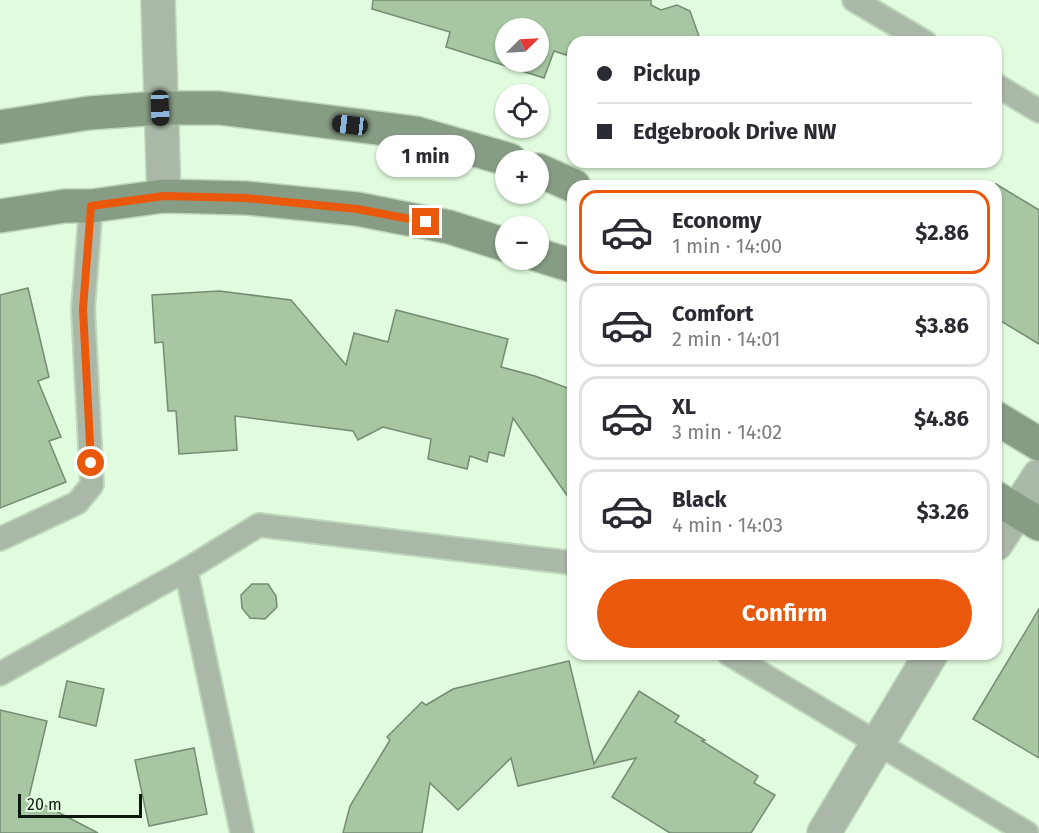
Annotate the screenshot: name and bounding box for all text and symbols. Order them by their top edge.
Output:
north arrow [495,18,549,72]
map controls [495,18,549,270]
text: Pickup [633,60,701,87]
button: locate [495,84,549,138]
car [150,90,170,126]
car [331,114,369,136]
text: Edgebrook Drive NW [633,118,837,145]
callout: 1 min [376,135,476,177]
text: 1 min [401,144,450,168]
button: + [495,150,549,204]
icon: car [600,205,654,259]
text: Economy [672,207,761,234]
route end [412,208,439,235]
button: − [495,216,549,270]
text: $2.86 [915,219,969,246]
text: 1 min · 14:00 [672,234,782,258]
icon: car [600,298,654,352]
text: Comfort [672,300,753,327]
text: $3.86 [915,312,969,339]
text: 2 min · 14:01 [672,327,781,351]
icon: car [600,391,654,445]
text: XL [672,393,696,420]
text: $4.86 [914,405,969,432]
text: 3 min · 14:02 [672,420,782,444]
route start [77,449,104,476]
icon: car [600,484,654,538]
text: Black [672,486,727,513]
text: $3.26 [916,498,969,525]
text: 4 min · 14:03 [672,513,783,537]
button: Confirm [597,579,972,648]
scale bar [18,791,142,818]
text: 20 m [27,795,62,814]

